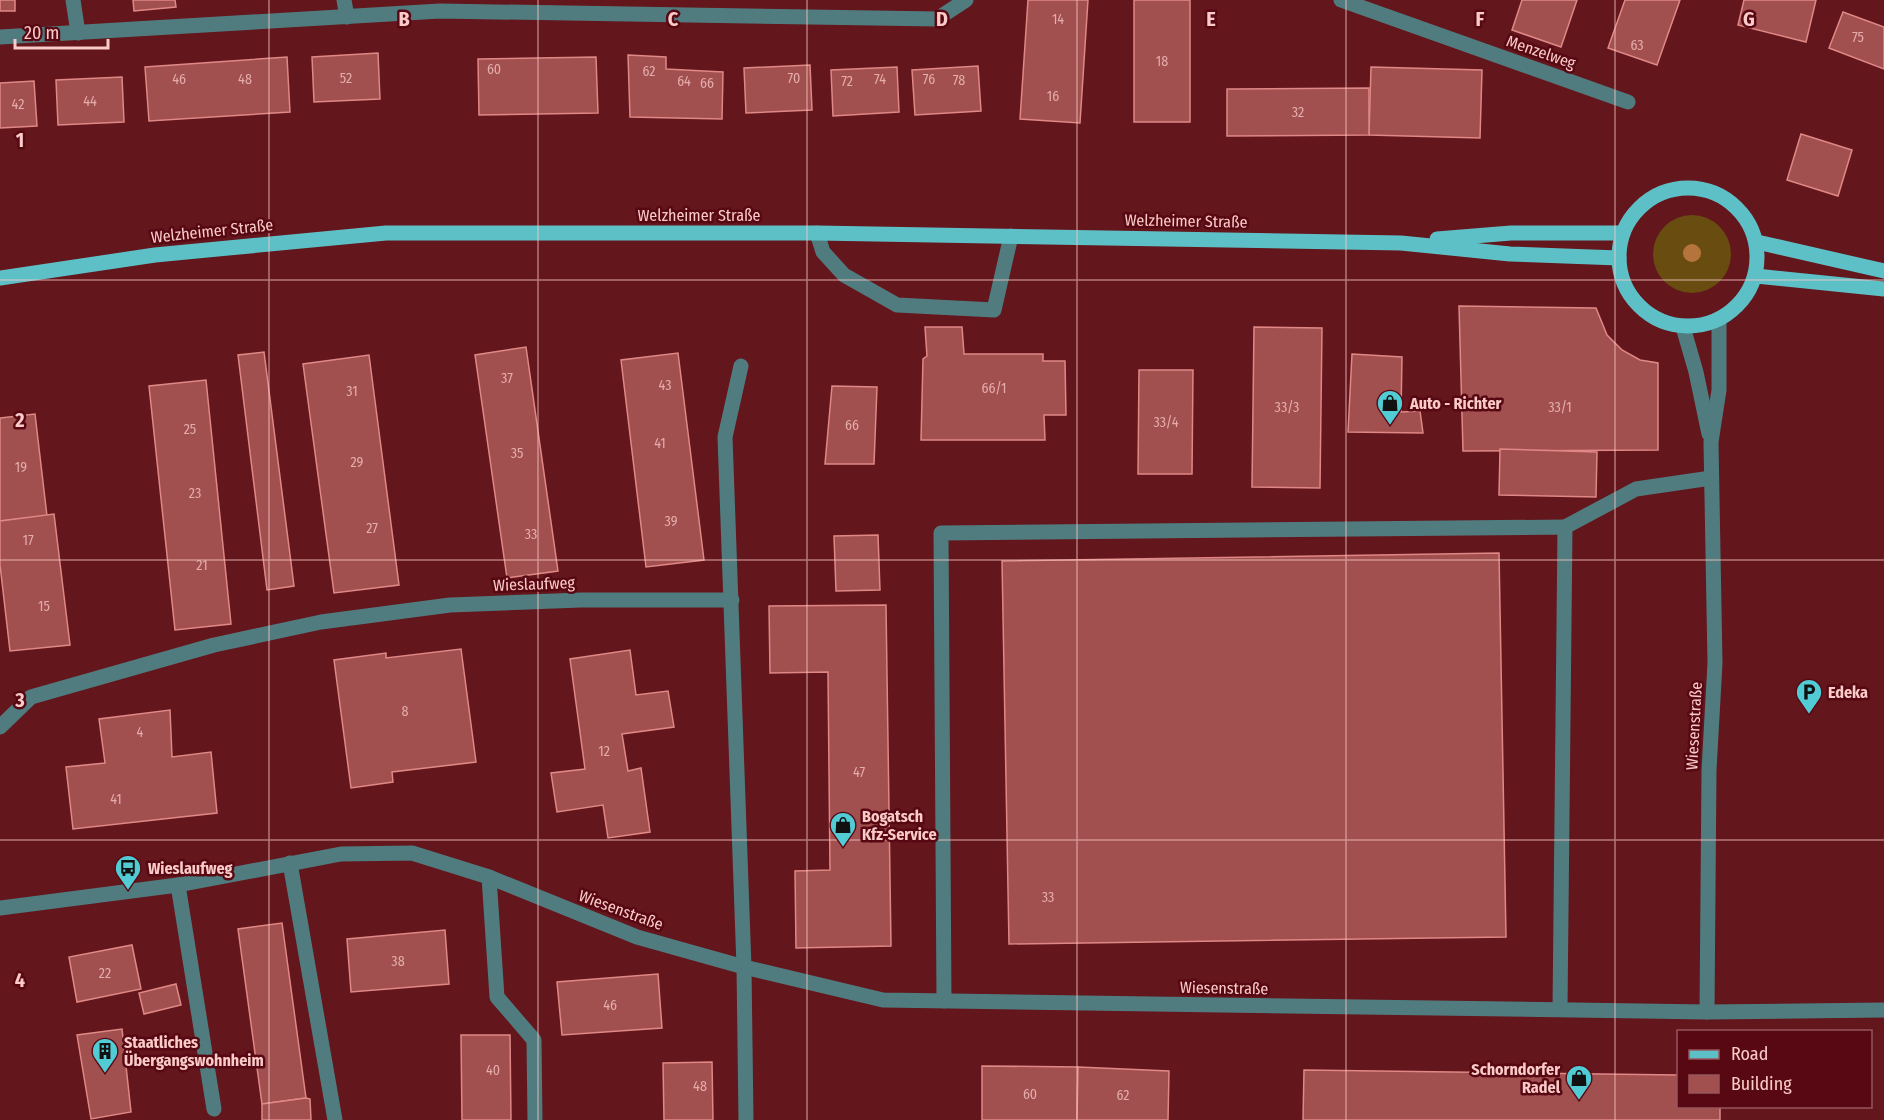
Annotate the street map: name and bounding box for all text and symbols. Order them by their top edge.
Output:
text: B [398,7,410,31]
text: C [668,7,679,31]
text: D [936,7,948,31]
text: E [1206,7,1216,31]
text: F [1476,7,1485,31]
text: G [1743,7,1755,31]
house number: 14 [1052,11,1064,28]
scale bar [15,12,108,50]
text: 20 m [24,22,59,44]
house number: 75 [1852,29,1864,46]
street label: Menzelweg [1504,31,1579,73]
house number: 63 [1630,37,1644,54]
house number: 18 [1156,53,1168,70]
house number: 60 [487,61,501,78]
house number: 62 [643,63,656,80]
house number: 52 [340,70,352,87]
house number: 70 [788,70,800,87]
house number: 46 [172,71,186,88]
house number: 48 [238,71,252,88]
house number: 74 [874,71,886,88]
house number: 76 [923,71,935,88]
house number: 78 [953,72,965,89]
house number: 64 [677,73,691,90]
house number: 72 [841,73,853,90]
house number: 66 [700,75,714,92]
house number: 16 [1047,88,1059,105]
house number: 44 [83,93,97,110]
house number: 42 [12,96,24,113]
house number: 32 [1292,104,1304,121]
text: 1 [16,128,24,152]
street label: Welzheimer Straße [638,206,761,225]
street label: Welzheimer Straße [1124,210,1248,232]
street label: Welzheimer Straße [150,215,274,247]
house number: 37 [501,370,513,387]
house number: 43 [659,377,671,394]
house number: 66/1 [982,380,1006,397]
house number: 31 [346,383,358,400]
shop icon: Auto - Richter [1375,388,1405,426]
place label: Auto - Richter [1409,394,1501,413]
house number: 33/3 [1275,399,1299,416]
house number: 33/1 [1548,399,1572,416]
text: 2 [14,408,25,432]
house number: 33/4 [1154,414,1179,431]
house number: 66 [845,417,859,434]
house number: 25 [184,421,196,438]
house number: 41 [654,435,666,452]
house number: 35 [511,445,523,462]
house number: 29 [351,454,364,471]
house number: 19 [15,459,27,476]
house number: 23 [189,485,201,502]
house number: 39 [665,513,678,530]
house number: 27 [366,520,378,537]
house number: 33 [525,526,537,543]
house number: 17 [22,532,34,549]
house number: 21 [196,557,208,574]
street label: Wieslaufweg [493,573,576,595]
house number: 15 [38,598,50,615]
parking icon: Edeka [1794,677,1824,715]
street label: Wiesenstraße [1682,681,1706,771]
place label: Edeka [1828,683,1868,702]
text: 3 [14,688,25,712]
house number: 8 [402,703,409,720]
house number: 4 [137,724,144,741]
house number: 12 [598,743,610,760]
house number: 47 [853,764,865,781]
house number: 41 [110,791,122,808]
place label: Bogatsch Kfz-Service [862,807,937,844]
shop icon: Bogatsch Kfz-Service [828,810,858,848]
bus stop icon: Wieslaufweg [113,853,143,891]
place label: Wieslaufweg [148,859,233,878]
street label: Wiesenstraße [576,886,666,934]
house number: 33 [1042,889,1054,906]
house number: 38 [391,953,405,970]
house number: 22 [99,965,111,982]
text: 4 [15,968,25,992]
street label: Wiesenstraße [1180,978,1269,998]
house number: 46 [603,997,617,1014]
legend [1677,1030,1872,1108]
place label: Staatliches Übergangswohnheim [124,1033,264,1070]
building icon: Staatliches Übergangswohnheim [90,1036,120,1074]
text: Road [1731,1043,1768,1065]
place label: Schorndorfer Radel [1471,1060,1561,1097]
house number: 40 [486,1062,500,1079]
shop icon: Schorndorfer Radel [1564,1063,1594,1101]
text: Building [1731,1073,1792,1095]
house number: 48 [693,1078,707,1095]
house number: 60 [1023,1086,1037,1103]
house number: 62 [1117,1087,1130,1104]

